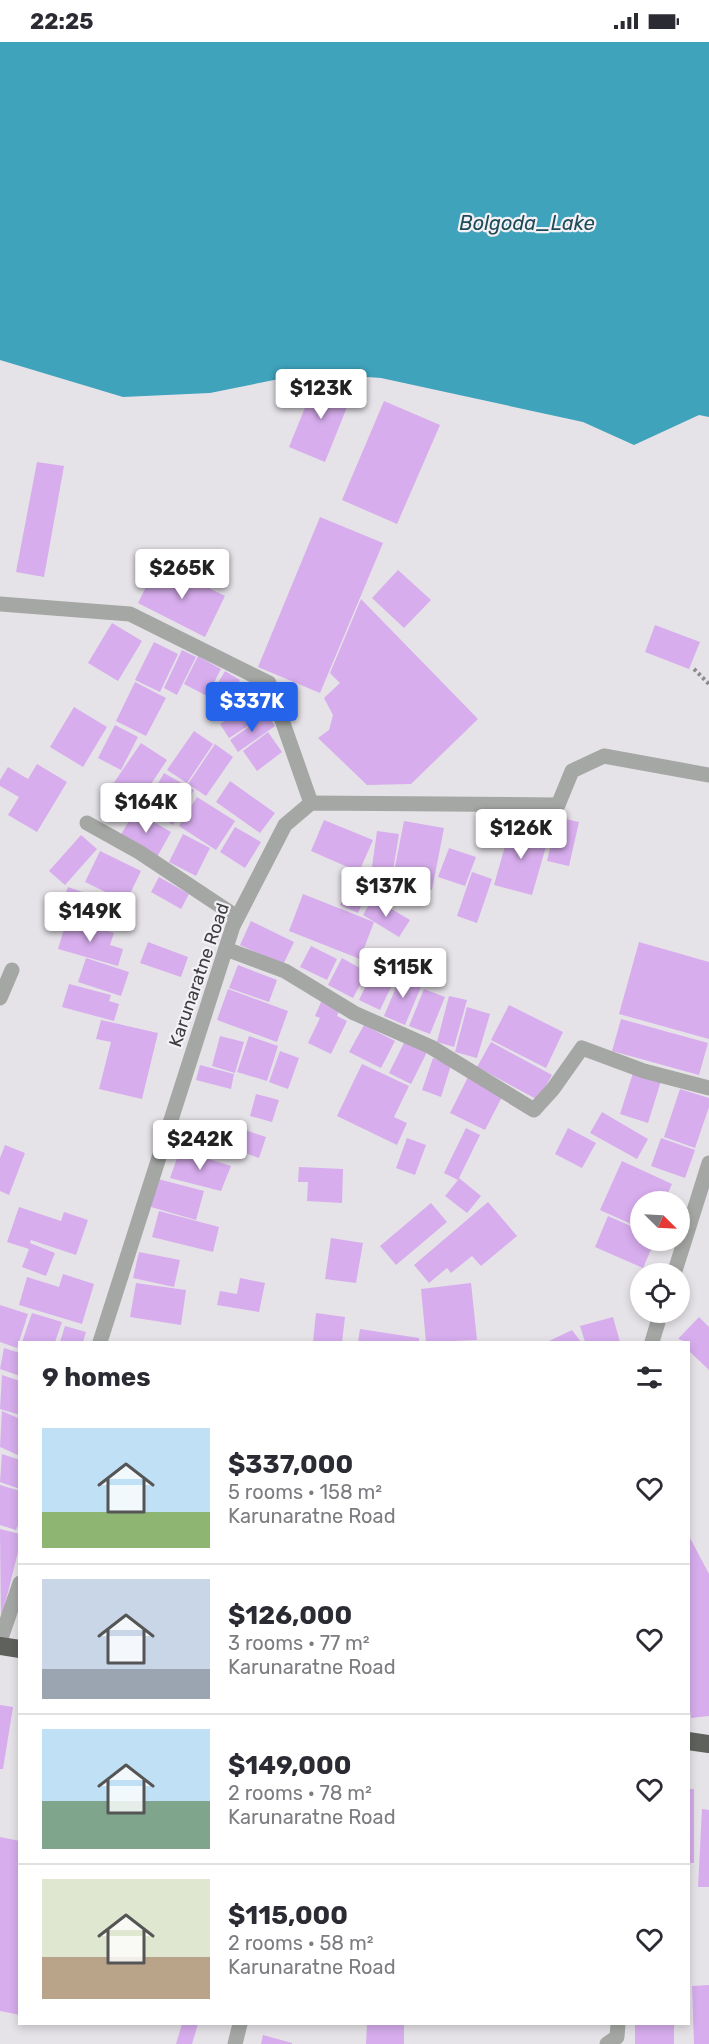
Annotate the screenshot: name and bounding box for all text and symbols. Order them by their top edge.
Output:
text: 22:25 [30,8,94,35]
water label: Bolgoda_Lake [459,211,595,235]
pin: $123K [279,369,363,420]
text: $123K [290,376,352,400]
pin: $265K [140,549,224,600]
text: $265K [149,556,215,580]
pin: $337K [210,682,294,733]
text: $337K [220,689,284,713]
pin: $164K [104,783,188,834]
text: $164K [114,790,178,814]
pin: $126K [479,809,563,860]
text: $126K [490,816,552,840]
pin: $137K [344,867,428,918]
text: $137K [355,874,417,898]
pin: $149K [48,892,132,943]
text: $149K [59,899,121,923]
street label: Karunaratne Road [164,900,234,1050]
pin: $115K [361,948,445,999]
text: $115K [373,955,433,979]
pin: $242K [158,1120,242,1171]
text: $242K [167,1127,233,1151]
north arrow [630,1191,690,1251]
map controls [630,1191,690,1323]
button: locate [630,1263,690,1323]
icon: filters [633,1361,666,1394]
text: 9 homes [42,1362,151,1393]
text: $337,000 [228,1449,353,1480]
icon: home [90,1452,162,1524]
icon: heart [633,1472,666,1505]
text: 5 rooms · 158 m² [228,1480,382,1504]
text: Karunaratne Road [228,1504,396,1528]
text: $126,000 [228,1600,352,1631]
icon: home [90,1603,162,1675]
icon: heart [633,1623,666,1656]
text: 3 rooms · 77 m² [228,1631,370,1655]
text: Karunaratne Road [228,1655,396,1679]
text: $149,000 [228,1750,351,1781]
icon: home [90,1753,162,1825]
icon: heart [633,1773,666,1806]
text: 2 rooms · 78 m² [228,1781,372,1805]
text: Karunaratne Road [228,1805,396,1829]
text: $115,000 [228,1900,348,1931]
icon: home [90,1903,162,1975]
icon: heart [633,1923,666,1956]
text: 2 rooms · 58 m² [228,1931,374,1955]
text: Karunaratne Road [228,1955,396,1979]

